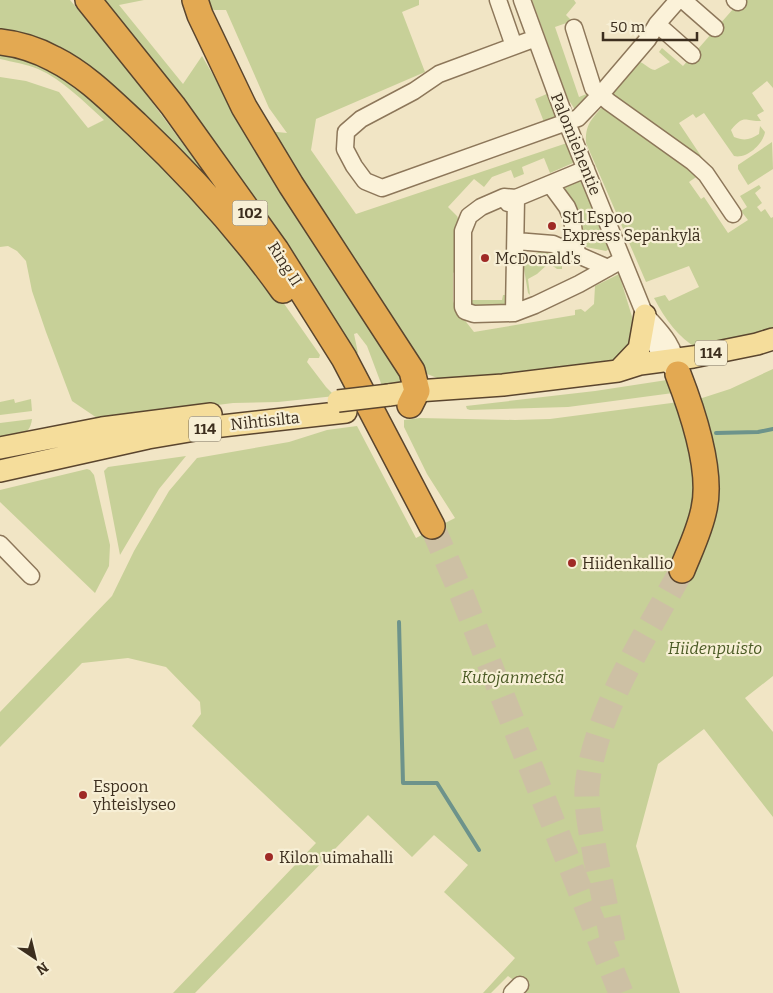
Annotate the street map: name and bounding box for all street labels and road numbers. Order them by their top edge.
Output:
street label: Palomiehentie [547,90,605,198]
road number: 102 [232,200,268,226]
street label: Ring II [264,238,306,290]
road number: 114 [695,340,727,366]
street label: Nihtisilta [230,408,301,434]
road number: 114 [189,416,221,442]

